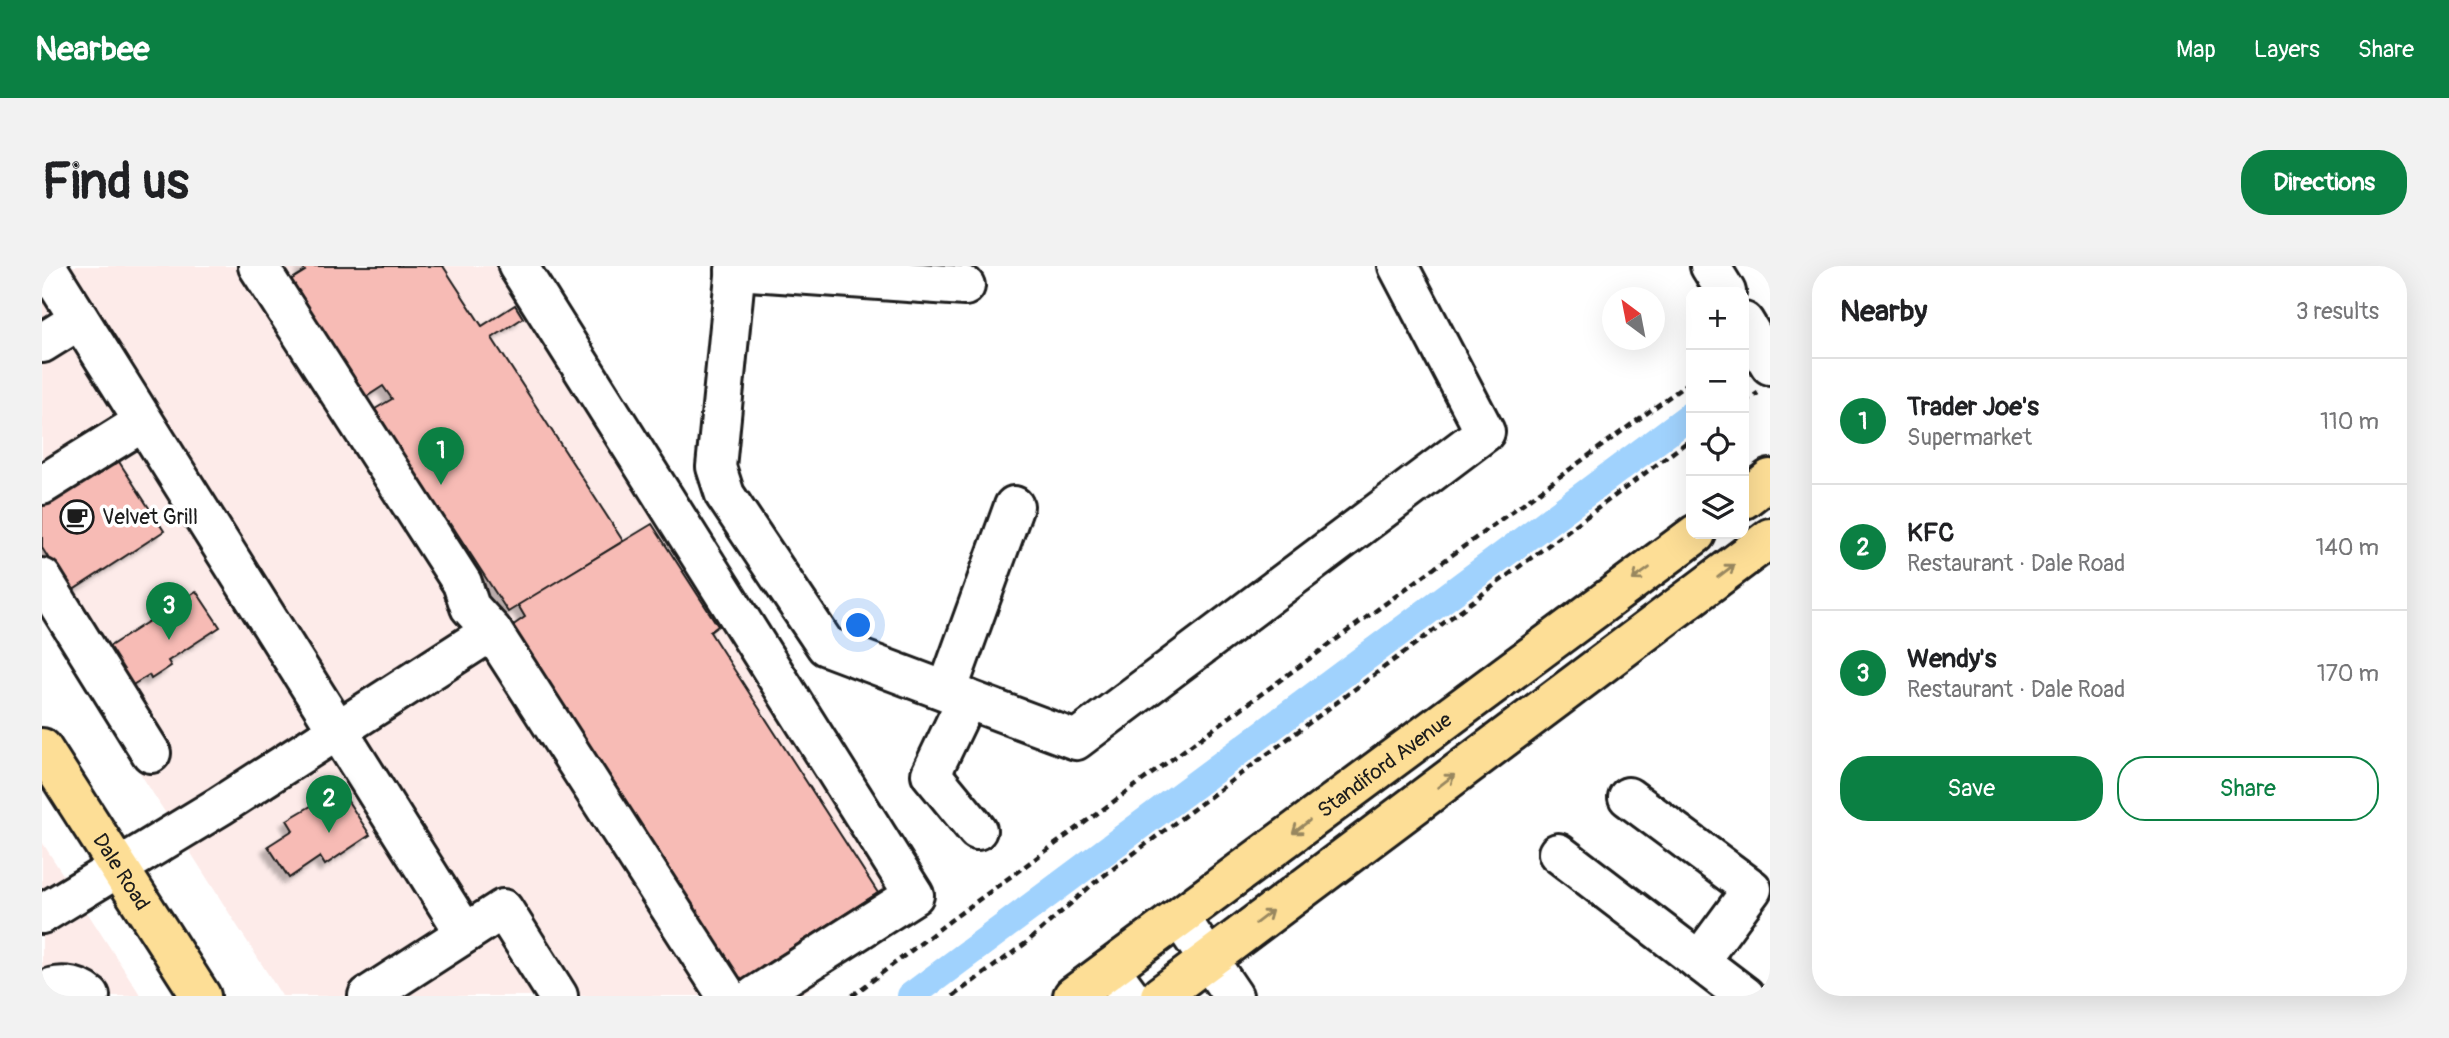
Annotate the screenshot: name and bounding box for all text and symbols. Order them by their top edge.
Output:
text: Nearbee [35,29,149,70]
text: Map [2176,35,2216,64]
text: Layers [2254,35,2320,64]
text: Share [2358,35,2414,64]
button: Directions [2241,150,2407,215]
text: Find us [42,152,189,213]
north arrow [1602,287,1665,350]
map controls [1686,287,1749,539]
button: + [1686,287,1749,350]
text: Nearby [1840,293,1927,330]
text: 3 results [2296,297,2379,326]
button: − [1686,350,1749,413]
text: Trader Joe's [1907,391,2039,423]
text: 1 [1859,407,1868,436]
text: 110 m [2320,407,2379,436]
button: locate [1686,413,1749,476]
text: Supermarket [1907,423,2032,452]
pin: 1 [418,427,464,485]
button: layers [1686,476,1749,539]
cafe icon: Velvet Grill [58,498,96,536]
place label: Velvet Grill [102,504,198,531]
text: KFC [1907,517,1954,549]
text: 2 [1857,533,1869,562]
text: 140 m [2316,533,2379,562]
text: Restaurant · Dale Road [1907,549,2125,578]
one-way arrow [1716,563,1735,578]
one-way arrow [1632,567,1651,581]
pin: 3 [146,582,192,640]
your location [841,608,875,642]
text: Wendy's [1907,643,1996,675]
text: 3 [1857,659,1869,688]
text: 170 m [2317,659,2379,688]
text: Restaurant · Dale Road [1907,675,2125,704]
street label: Standiford Avenue [1312,706,1458,824]
button: Save [1840,756,2103,821]
button: Share [2117,756,2379,821]
one-way arrow [1436,773,1455,788]
pin: 2 [306,775,352,833]
one-way arrow [1292,819,1311,834]
street label: Dale Road [86,828,156,916]
one-way arrow [1254,910,1273,924]

